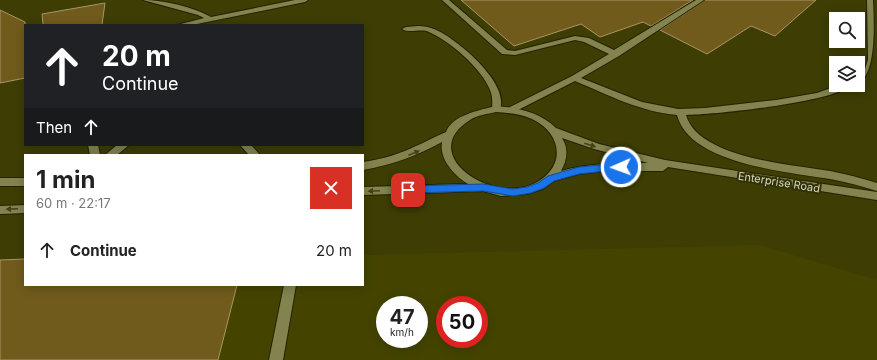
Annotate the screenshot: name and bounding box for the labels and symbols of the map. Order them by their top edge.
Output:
one-way arrow [584,142,596,148]
position arrow [600,146,642,188]
one-way arrow [409,150,420,156]
street label: Enterprise Road [737,169,821,195]
pin [391,173,425,207]
one-way arrow [367,188,380,194]
one-way arrow [6,206,19,213]
speed limit sign: 50 [436,296,488,348]

